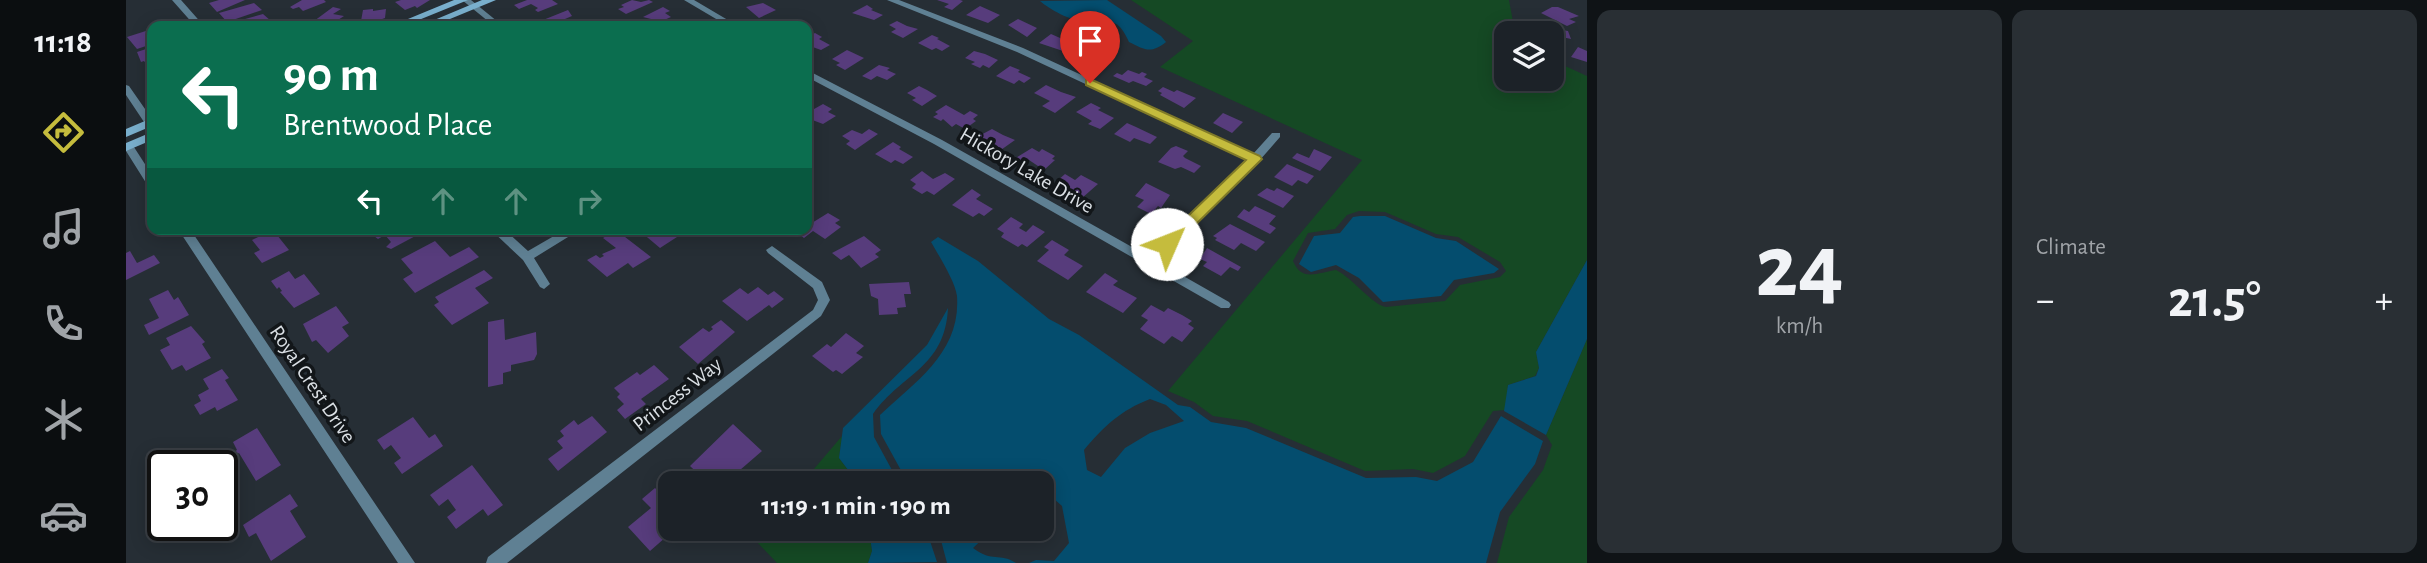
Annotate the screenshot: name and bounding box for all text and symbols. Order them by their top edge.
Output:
pin [1060,11,1120,83]
map controls [1494,21,1564,91]
button: layers [1494,21,1564,91]
icon: arrive [1071,22,1109,60]
text: 11:18 [34,26,92,58]
icon: left [168,49,259,140]
text: 90 m [283,51,379,100]
icon: directions [39,108,88,157]
text: Brentwood Place [283,109,492,141]
street label: Hickory Lake Drive [956,124,1097,217]
icon: left [351,182,389,220]
icon: ahead [424,182,462,220]
icon: ahead [497,182,535,220]
icon: right [570,182,608,220]
icon: music [39,204,88,253]
position arrow [1130,207,1204,281]
text: 24 [1755,222,1844,313]
text: Climate [2036,236,2106,259]
text: 21.5° [2168,274,2261,326]
text: − [2036,282,2054,320]
text: + [2375,282,2393,320]
icon: phone [39,299,88,348]
text: km/h [1776,315,1823,338]
street label: Royal Crest Drive [266,322,359,447]
street label: Princess Way [629,353,726,435]
icon: climate [39,395,88,444]
speed limit sign: 30 [147,450,238,541]
icon: car [39,491,88,540]
text: 11:19 · 1 min · 190 m [761,493,951,519]

